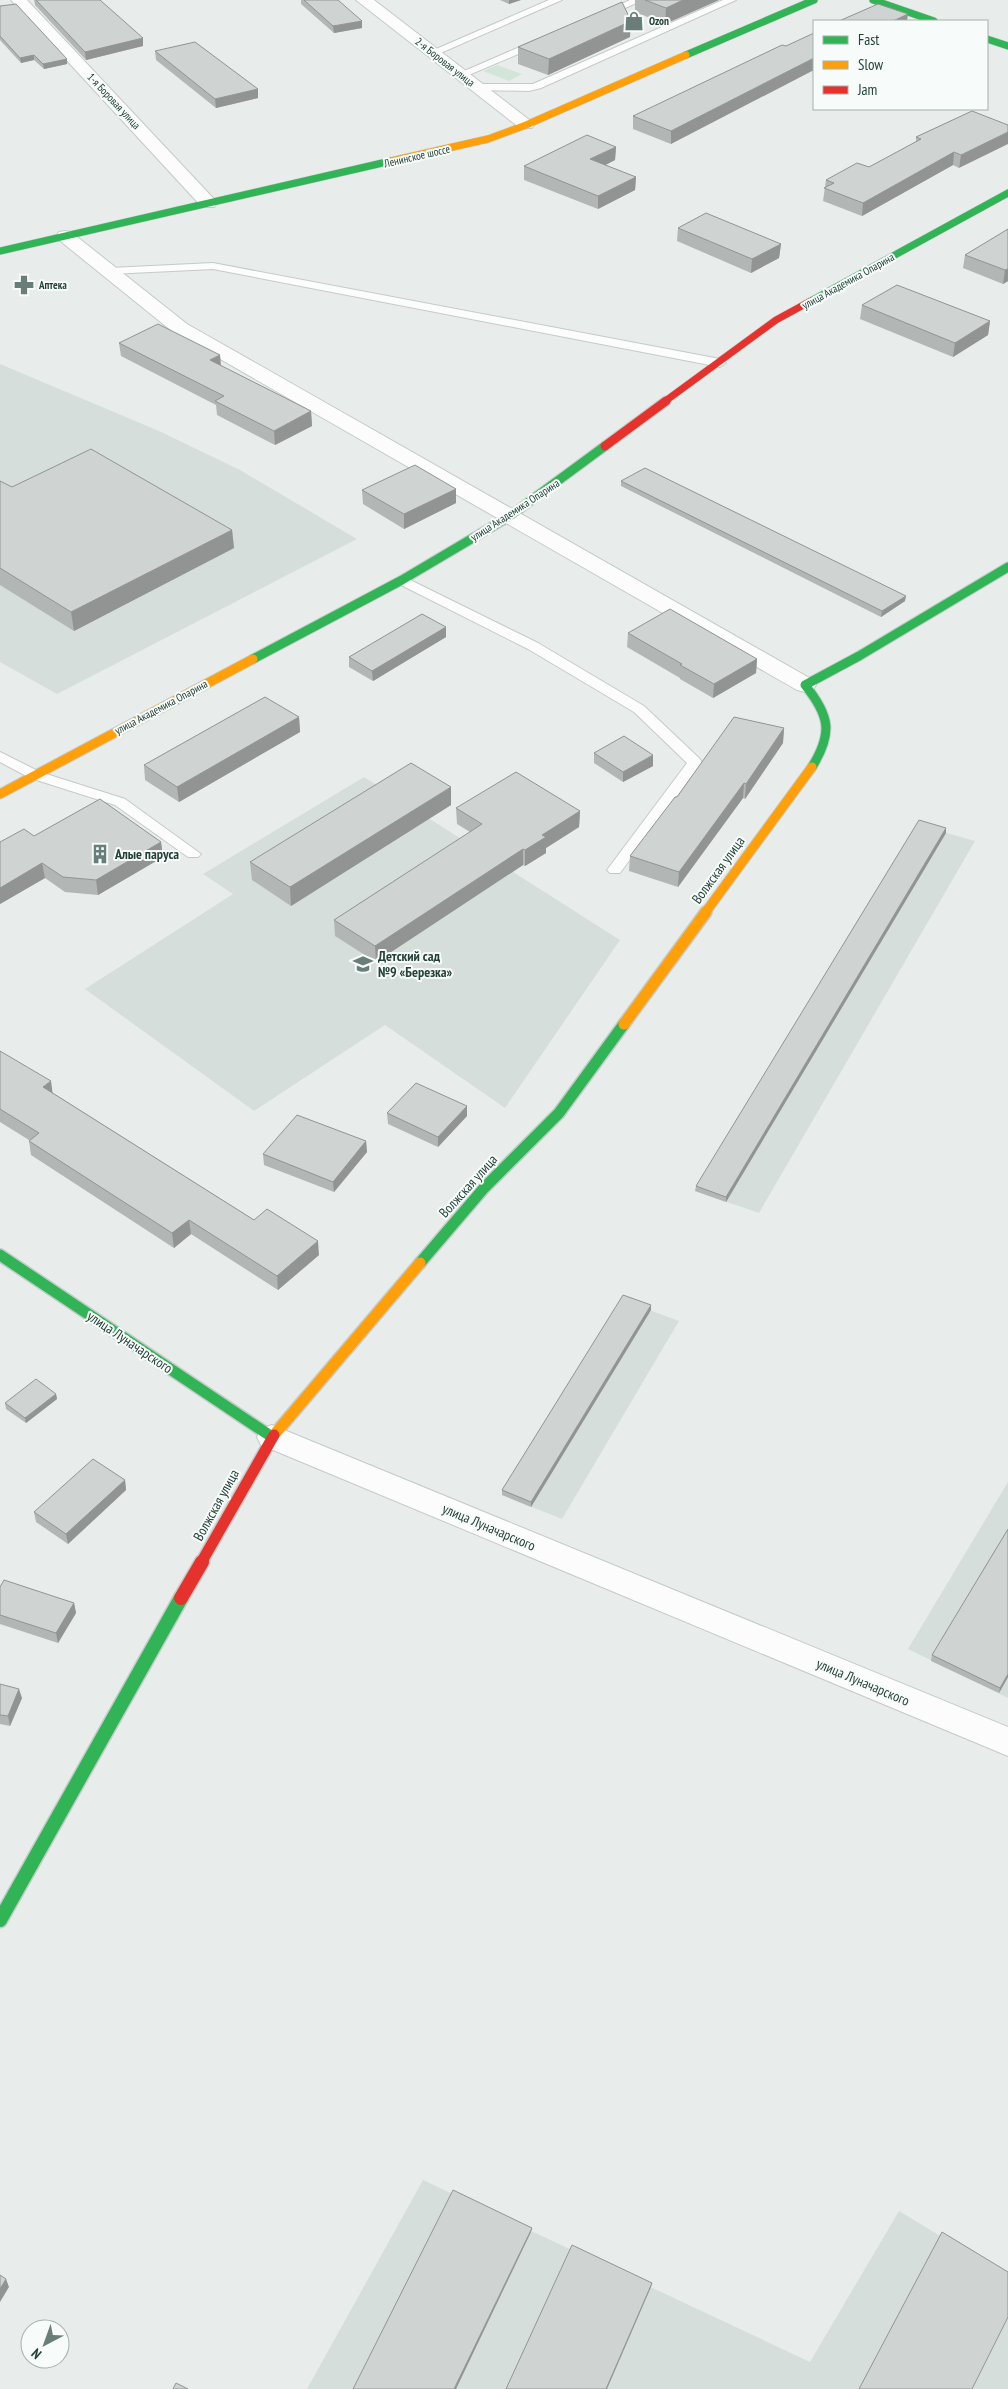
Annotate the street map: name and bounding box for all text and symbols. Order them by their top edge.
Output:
shop icon: Ozon [623,10,645,32]
place label: Ozon [649,14,669,28]
legend [813,20,988,110]
text: Fast [858,30,879,49]
street label: 2-я Боровая улица [412,34,478,90]
text: Slow [858,55,883,74]
street label: 1-я Боровая улица [84,70,144,132]
text: Jam [857,80,877,99]
street label: Ленинское шоссе [382,141,452,171]
street label: улица Академика Опарина [799,250,897,312]
pharmacy icon: Аптека [13,274,35,296]
place label: Аптека [38,278,67,292]
street label: улица Академика Опарина [468,476,562,544]
street label: улица Академика Опарина [112,677,210,737]
street label: Волжская улица [688,833,748,907]
building icon: Алые паруса [89,843,111,865]
place label: Алые паруса [114,845,179,863]
place label: Детский сад №9 «Березка» [378,947,453,981]
school or university icon: Детский сад №9 «Березка» [352,953,374,975]
street label: Волжская улица [435,1151,501,1221]
street label: улица Луначарского [84,1307,176,1377]
street label: Волжская улица [189,1466,243,1544]
street label: улица Луначарского [440,1499,538,1555]
street label: улица Луначарского [814,1654,912,1710]
north arrow [20,2319,70,2369]
text: N [28,2345,45,2363]

